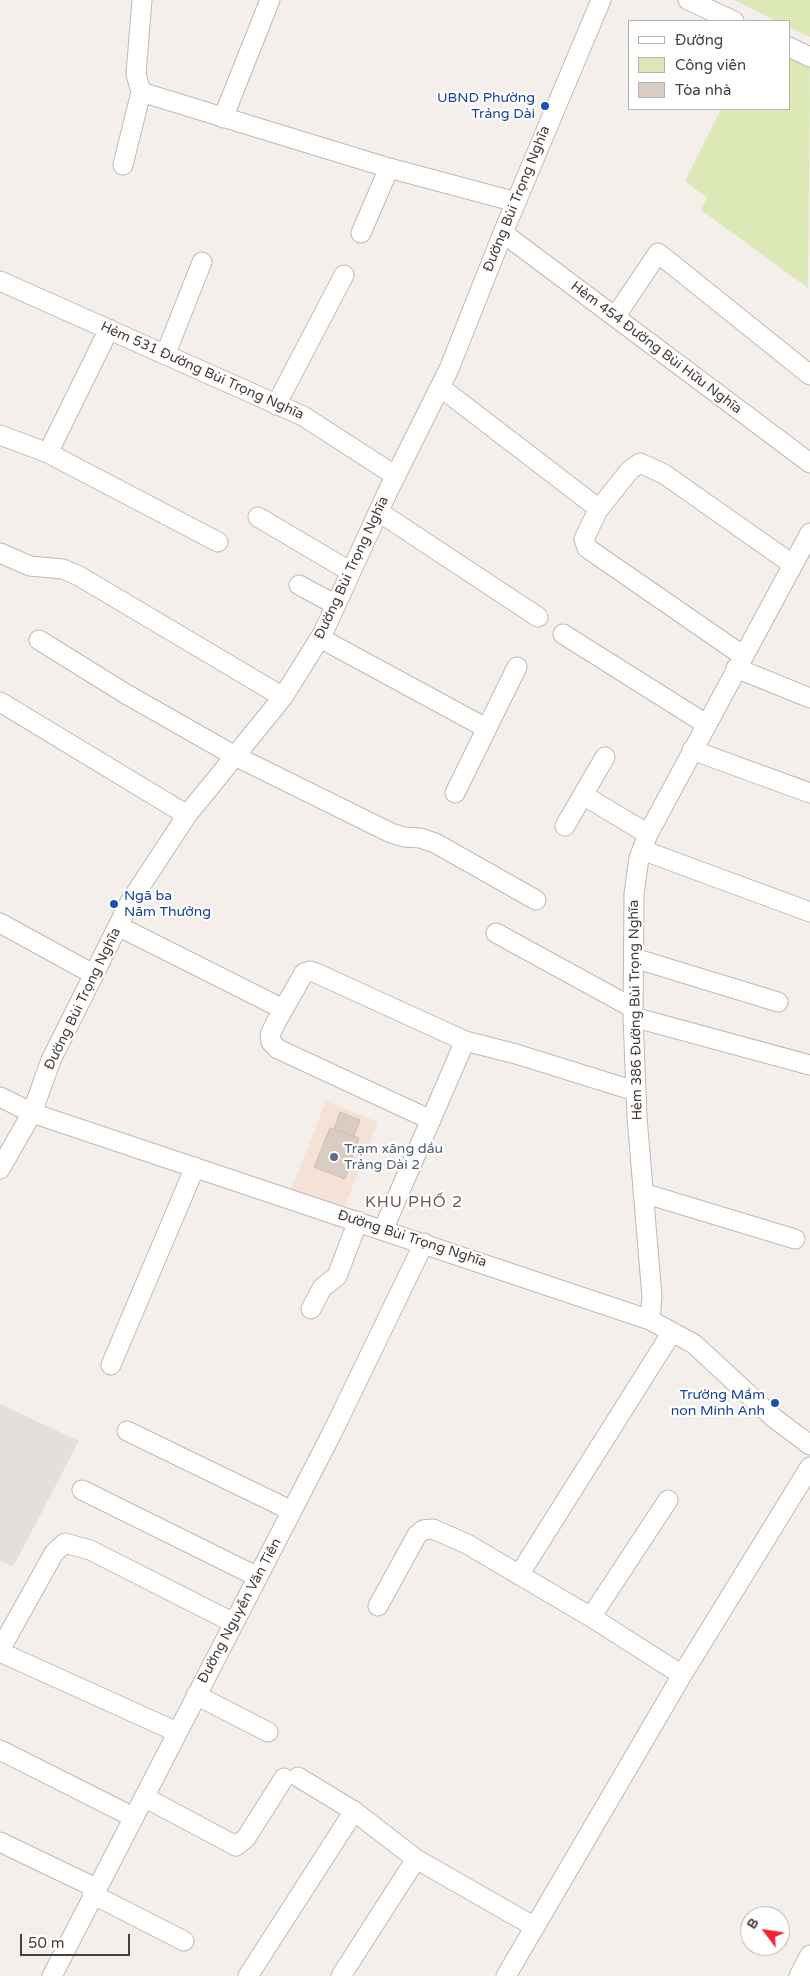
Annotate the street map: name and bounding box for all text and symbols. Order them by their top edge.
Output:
legend [628,20,790,110]
text: Đường [675,31,723,49]
text: Công viên [675,56,746,74]
text: Tòa nhà [675,81,731,99]
place label: UBND Phường Trảng Dài [437,90,535,122]
marker: UBND Phường Trảng Dài [539,100,551,112]
street label: Đường Bùi Trọng Nghĩa [480,124,554,274]
street label: Hẻm 454 Đường Bùi Hữu Nghĩa [567,278,745,418]
street label: Hẻm 531 Đường Bùi Trọng Nghĩa [98,318,306,424]
street label: Đường Bùi Trọng Nghĩa [311,494,393,642]
place label: Ngã ba Năm Thưởng [124,888,211,920]
marker: Ngã ba Năm Thưởng [108,898,120,910]
street label: Hẻm 386 Đường Bùi Trọng Nghĩa [626,899,646,1121]
street label: Đường Bùi Trọng Nghĩa [41,925,125,1073]
place label: Trạm xăng dầu Trảng Dài 2 [344,1141,443,1174]
marker: Trạm xăng dầu Trảng Dài 2 [328,1151,340,1163]
district label: KHU PHỐ 2 [364,1193,464,1213]
street label: Đường Bùi Trọng Nghĩa [335,1207,489,1271]
place label: Trường Mầm non Minh Anh [671,1387,765,1420]
marker: Trường Mầm non Minh Anh [769,1397,781,1409]
street label: Đường Nguyễn Văn Tiên [195,1536,285,1686]
north arrow [740,1906,790,1956]
text: B [743,1915,762,1932]
scale bar [22,1924,132,1956]
text: 50 m [28,1934,65,1952]

